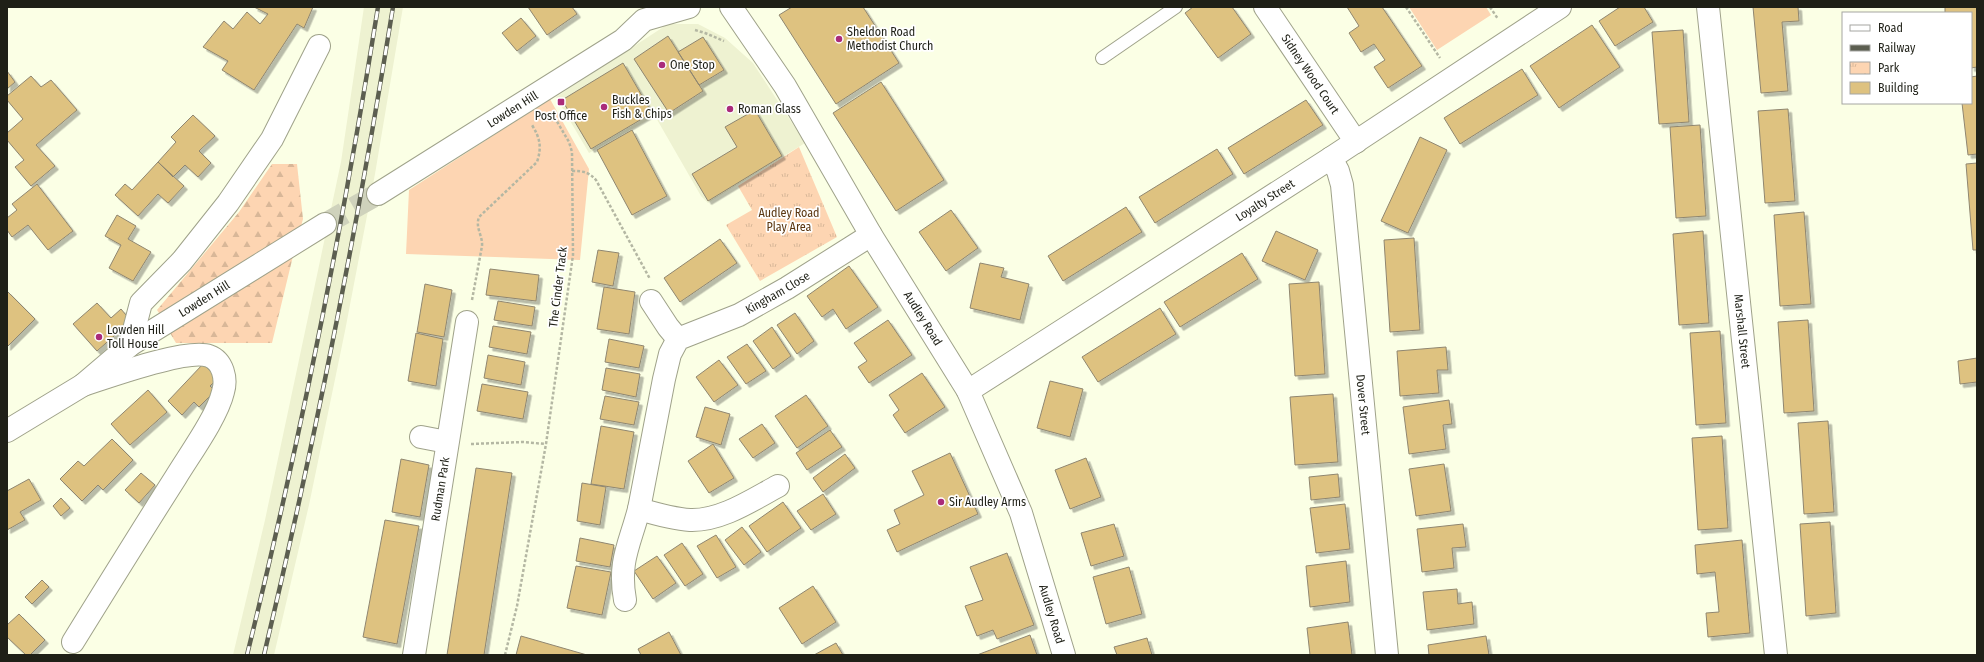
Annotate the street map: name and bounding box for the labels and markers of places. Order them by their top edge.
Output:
place label: Sheldon Road Methodist Church [847,25,933,53]
marker: Sheldon Road Methodist Church [834,34,844,44]
place label: One Stop [670,58,715,72]
marker: One Stop [657,60,667,70]
place label: Buckles Fish & Chips [612,93,672,121]
marker: Post Office [556,97,566,107]
marker: Buckles Fish & Chips [599,102,609,112]
place label: Roman Glass [738,102,801,116]
marker: Roman Glass [725,104,735,114]
place label: Post Office [535,109,587,123]
place label: Lowden Hill Toll House [107,323,164,351]
marker: Lowden Hill Toll House [94,332,104,342]
place label: Sir Audley Arms [949,495,1026,509]
marker: Sir Audley Arms [936,497,946,507]

